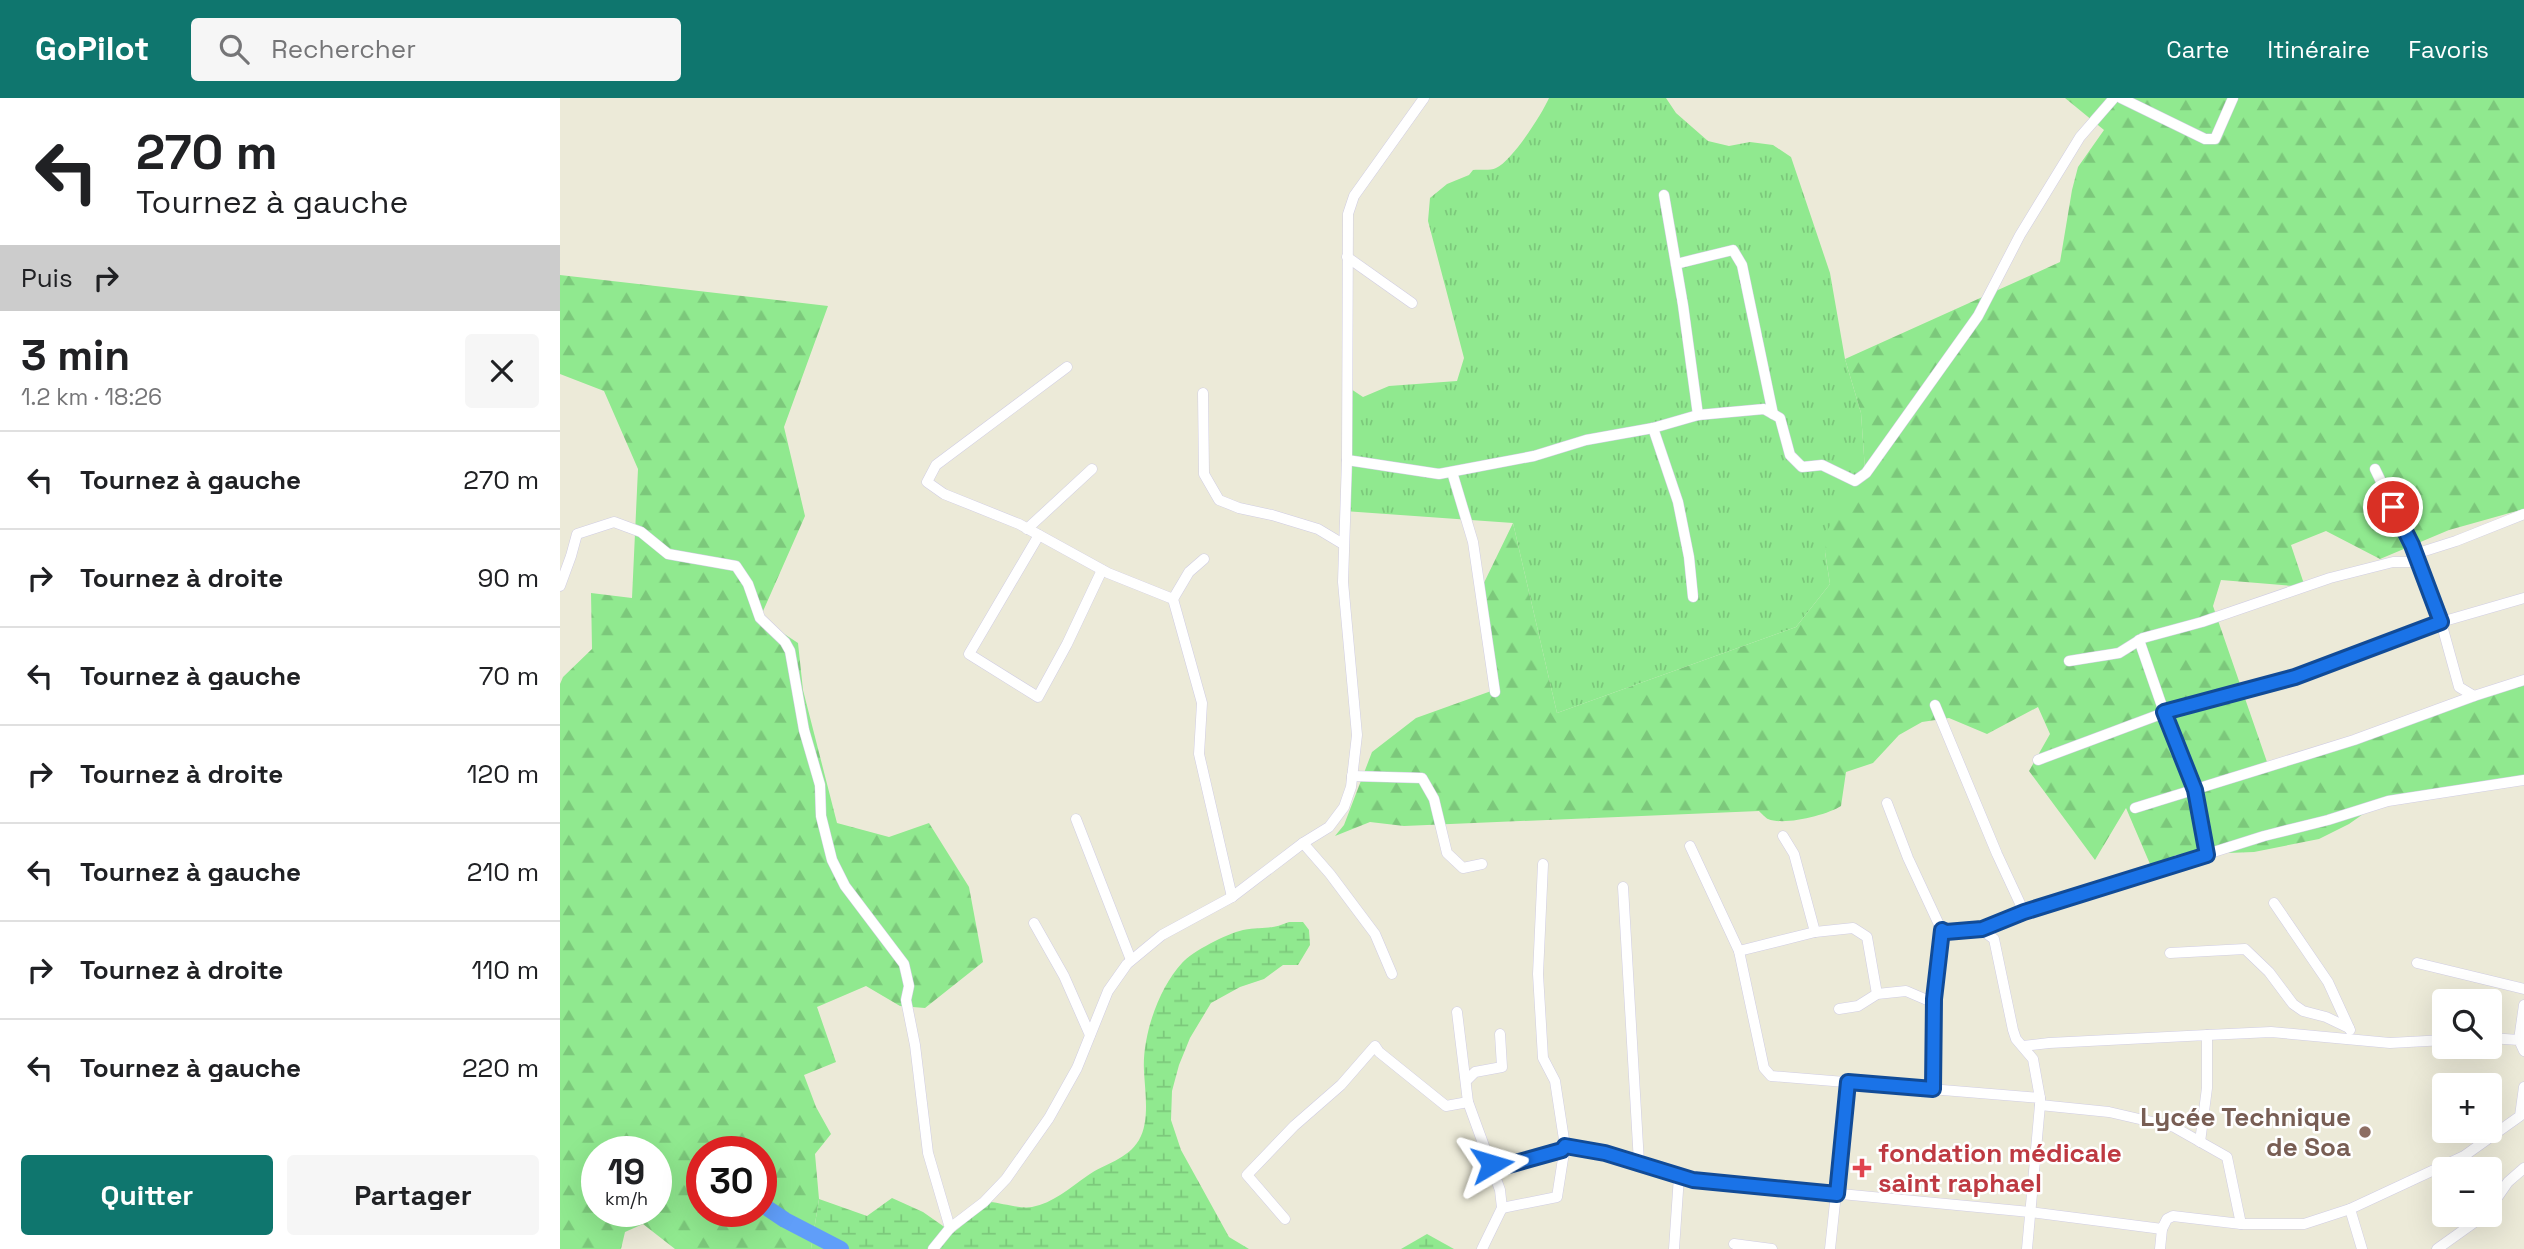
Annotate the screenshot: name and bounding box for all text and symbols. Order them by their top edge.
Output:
search box [191,18,681,81]
text: GoPilot [35,28,149,70]
icon: search [215,30,253,68]
text: Rechercher [271,32,416,66]
text: Carte [2166,34,2229,65]
text: Itinéraire [2267,34,2370,65]
text: Favoris [2408,34,2489,65]
text: 270 m [136,121,278,183]
icon: left [21,126,112,217]
text: Tournez à gauche [136,182,408,222]
icon: right [87,259,125,297]
text: Puis [21,261,73,295]
text: 3 min [21,329,130,382]
button: close [465,334,539,408]
text: 1.2 km · 18:26 [21,382,162,412]
icon: left [21,461,59,499]
text: Tournez à gauche [80,463,301,497]
text: 270 m [463,463,539,497]
pin [2363,477,2423,537]
icon: arrive [2374,488,2412,526]
icon: right [21,559,59,597]
text: Tournez à droite [80,561,283,595]
text: 90 m [477,561,539,595]
icon: left [21,657,59,695]
text: Tournez à gauche [80,659,301,693]
text: 70 m [479,659,539,693]
icon: right [21,755,59,793]
text: Tournez à droite [80,757,283,791]
text: 120 m [467,757,539,791]
icon: left [21,853,59,891]
text: Tournez à gauche [80,855,301,889]
text: 210 m [467,855,539,889]
icon: right [21,951,59,989]
text: Tournez à droite [80,953,283,987]
text: 110 m [472,953,539,987]
map controls [2432,989,2502,1227]
button: search [2432,989,2502,1059]
icon: left [21,1049,59,1087]
text: Tournez à gauche [80,1051,301,1085]
text: 220 m [462,1051,539,1085]
button: + [2432,1073,2502,1143]
place label: Lycée Technique de Soa [2140,1100,2351,1164]
marker: Lycée Technique de Soa [2357,1124,2373,1140]
position arrow [1455,1127,1529,1201]
speed limit sign: 30 [686,1136,777,1227]
place label: fondation médicale saint raphael [1878,1136,2122,1200]
text: 19 [608,1150,645,1194]
button: Quitter [21,1155,273,1235]
button: Partager [287,1155,539,1235]
button: − [2432,1157,2502,1227]
marker: fondation médicale saint raphael [1852,1158,1872,1178]
text: km/h [605,1187,648,1210]

